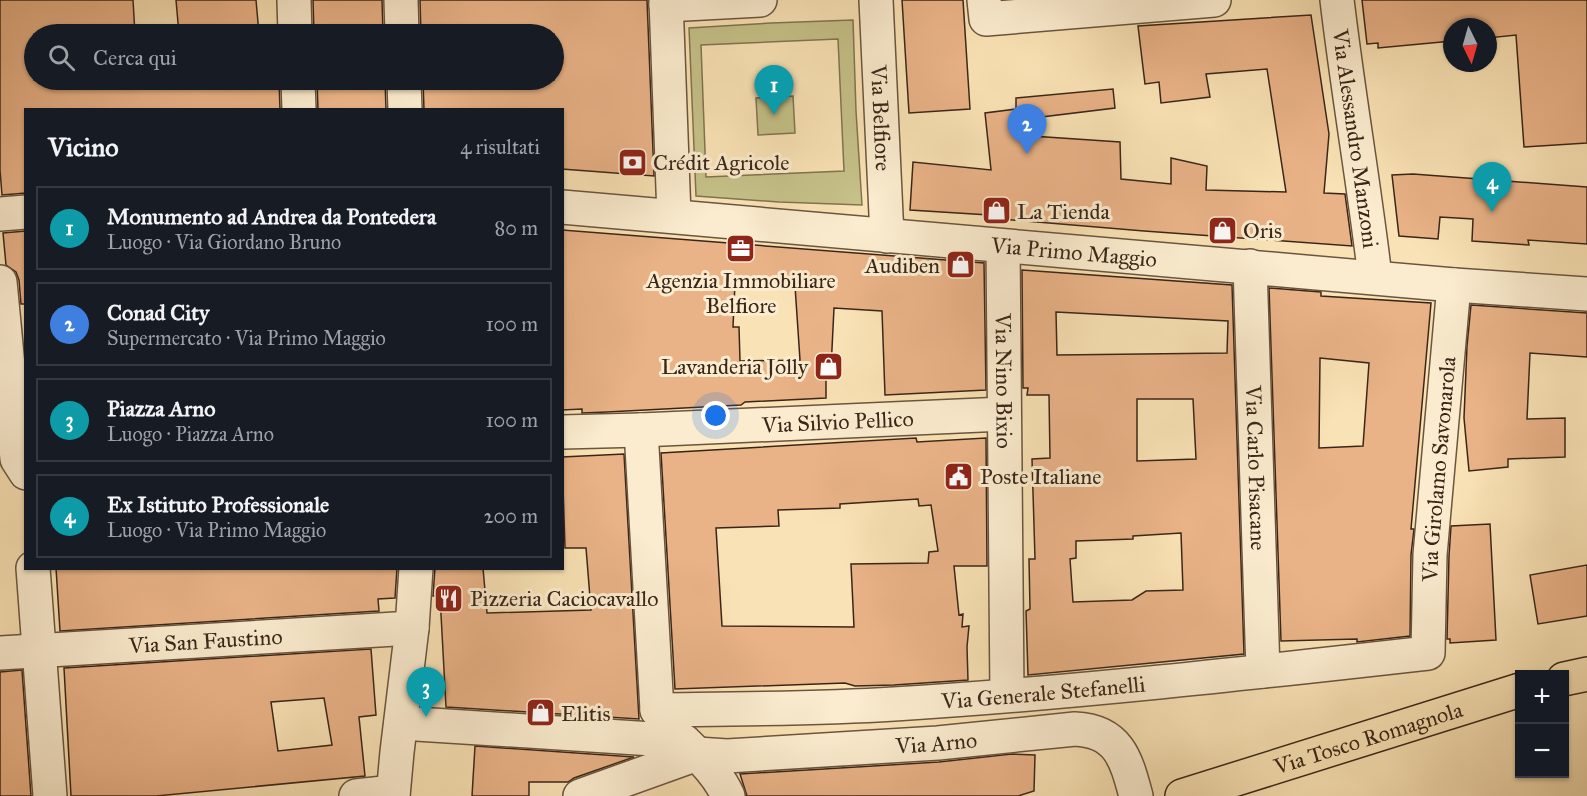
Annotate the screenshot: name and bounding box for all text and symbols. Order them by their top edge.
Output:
north arrow [1443,18,1497,72]
search box [24,24,564,90]
street label: Via Alessandro Manzoni [1327,27,1385,250]
icon: search [45,41,78,74]
text: Cerca qui [93,44,177,71]
street label: Via Belfiore [865,63,897,172]
pin: 1 [754,66,794,115]
pin: 2 [1008,104,1046,154]
text: Vicino [48,131,119,163]
text: 4 risultati [460,135,540,159]
bank icon: Crédit Agricole [616,146,648,178]
place label: Crédit Agricole [653,149,790,176]
pin: 4 [1472,162,1512,212]
shop icon: La Tienda [980,195,1012,227]
place label: La Tienda [1017,198,1110,225]
text: Monumento ad Andrea da Pontedera [107,203,436,230]
shop icon: Oris [1206,214,1238,246]
text: 1 [66,216,73,240]
text: 80 m [495,216,538,240]
place label: Oris [1243,217,1282,244]
text: Luogo · Via Giordano Bruno [107,230,341,254]
street label: Via Primo Maggio [989,231,1158,272]
office icon: Agenzia Immobiliare Belfiore [725,232,757,264]
shop icon: Audiben [945,249,977,281]
place label: Audiben [864,252,940,279]
place label: Agenzia Immobiliare Belfiore [645,267,836,319]
text: Conad City [107,299,209,326]
text: 2 [65,312,74,336]
text: 100 m [486,312,538,336]
street label: Via Nino Bixio [990,312,1018,449]
text: Supermercato · Via Primo Maggio [107,326,386,350]
shop icon: Lavanderia Jolly [813,350,845,382]
place label: Lavanderia Jolly [661,353,809,380]
street label: Via Girolamo Savonarola [1416,355,1461,583]
street label: Via Carlo Pisacane [1240,384,1273,551]
text: Piazza Arno [107,395,216,422]
your location [701,401,730,430]
street label: Via Silvio Pellico [760,404,914,438]
text: 3 [66,408,74,432]
text: 100 m [486,408,538,432]
text: Luogo · Piazza Arno [107,422,274,446]
public building icon: Poste Italiane [943,460,975,492]
place label: Poste Italiane [980,463,1101,490]
text: Ex Istituto Professionale [107,491,329,518]
text: 4 [64,504,75,528]
text: 200 m [484,504,538,528]
text: Luogo · Via Primo Maggio [107,518,326,542]
restaurant icon: Pizzeria Caciocavallo [433,582,465,614]
place label: Pizzeria Caciocavallo [470,585,658,612]
street label: Via San Faustino [127,622,283,659]
pin: 3 [406,668,446,717]
street label: Via Generale Stefanelli [940,670,1147,714]
map controls [1515,670,1569,778]
button: + [1515,670,1569,724]
street label: Via Tosco Romagnola [1270,695,1466,780]
shop icon: Elitis [524,697,556,729]
place label: Elitis [561,700,611,727]
button: − [1515,724,1569,778]
street label: Via Arno [894,726,978,759]

